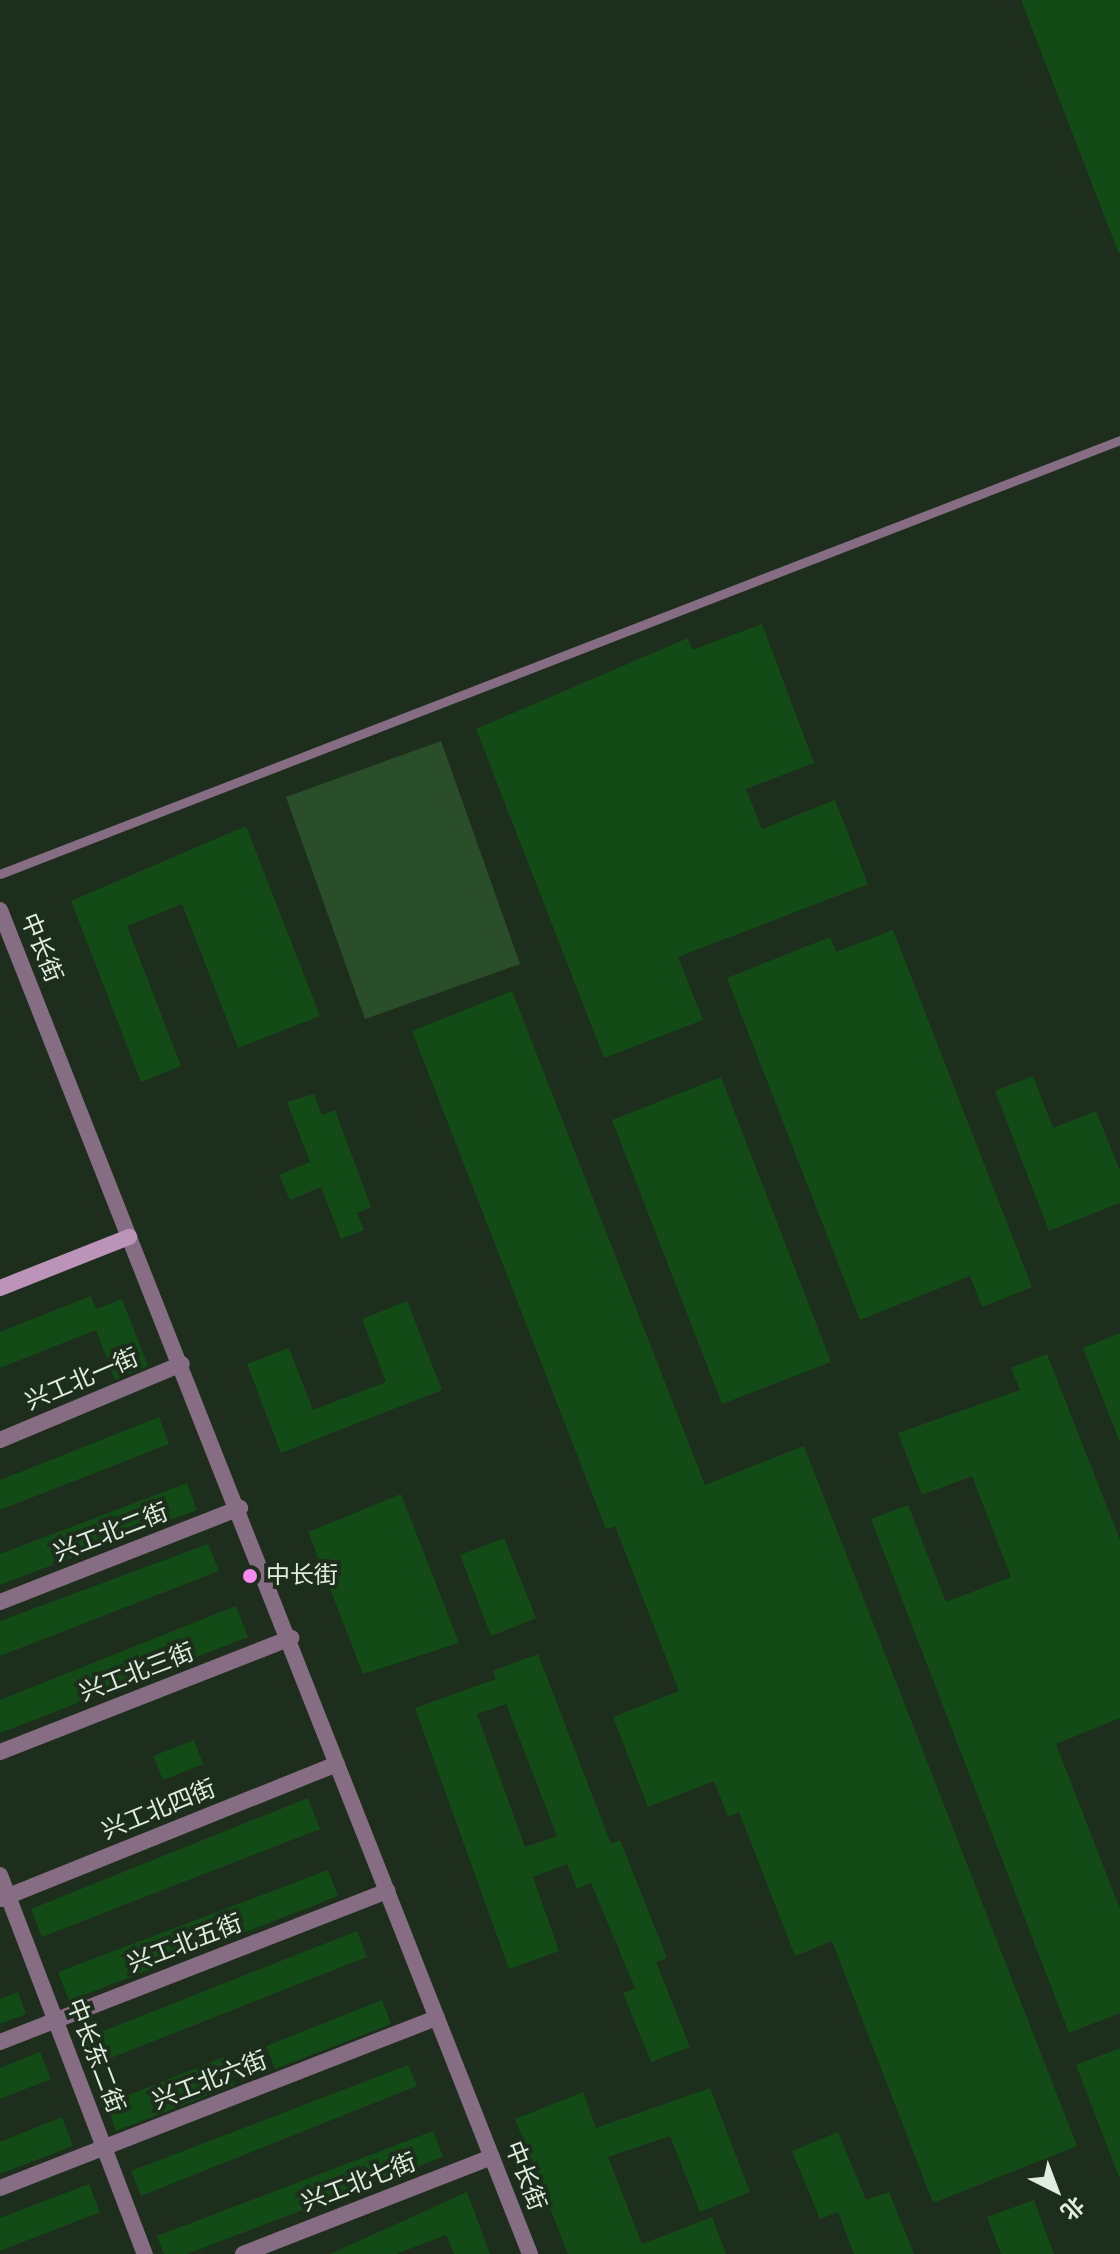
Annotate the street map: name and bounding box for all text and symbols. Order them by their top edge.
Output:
street label: 中长街 [14,909,68,987]
street label: 兴工北一街 [21,1343,143,1417]
street label: 兴工北二街 [50,1498,172,1568]
place label: 中长街 [266,1562,338,1590]
marker: 中长街 [241,1567,259,1585]
street label: 兴工北三街 [76,1638,198,1708]
street label: 兴工北四街 [98,1774,220,1846]
street label: 兴工北五街 [124,1909,246,1979]
street label: 中长东二街 [60,1995,130,2117]
street label: 兴工北六街 [149,2046,271,2116]
street label: 中长街 [499,2137,551,2215]
street label: 兴工北七街 [298,2148,420,2218]
north arrow [1016,2150,1096,2230]
text: 北 [1055,2191,1090,2226]

